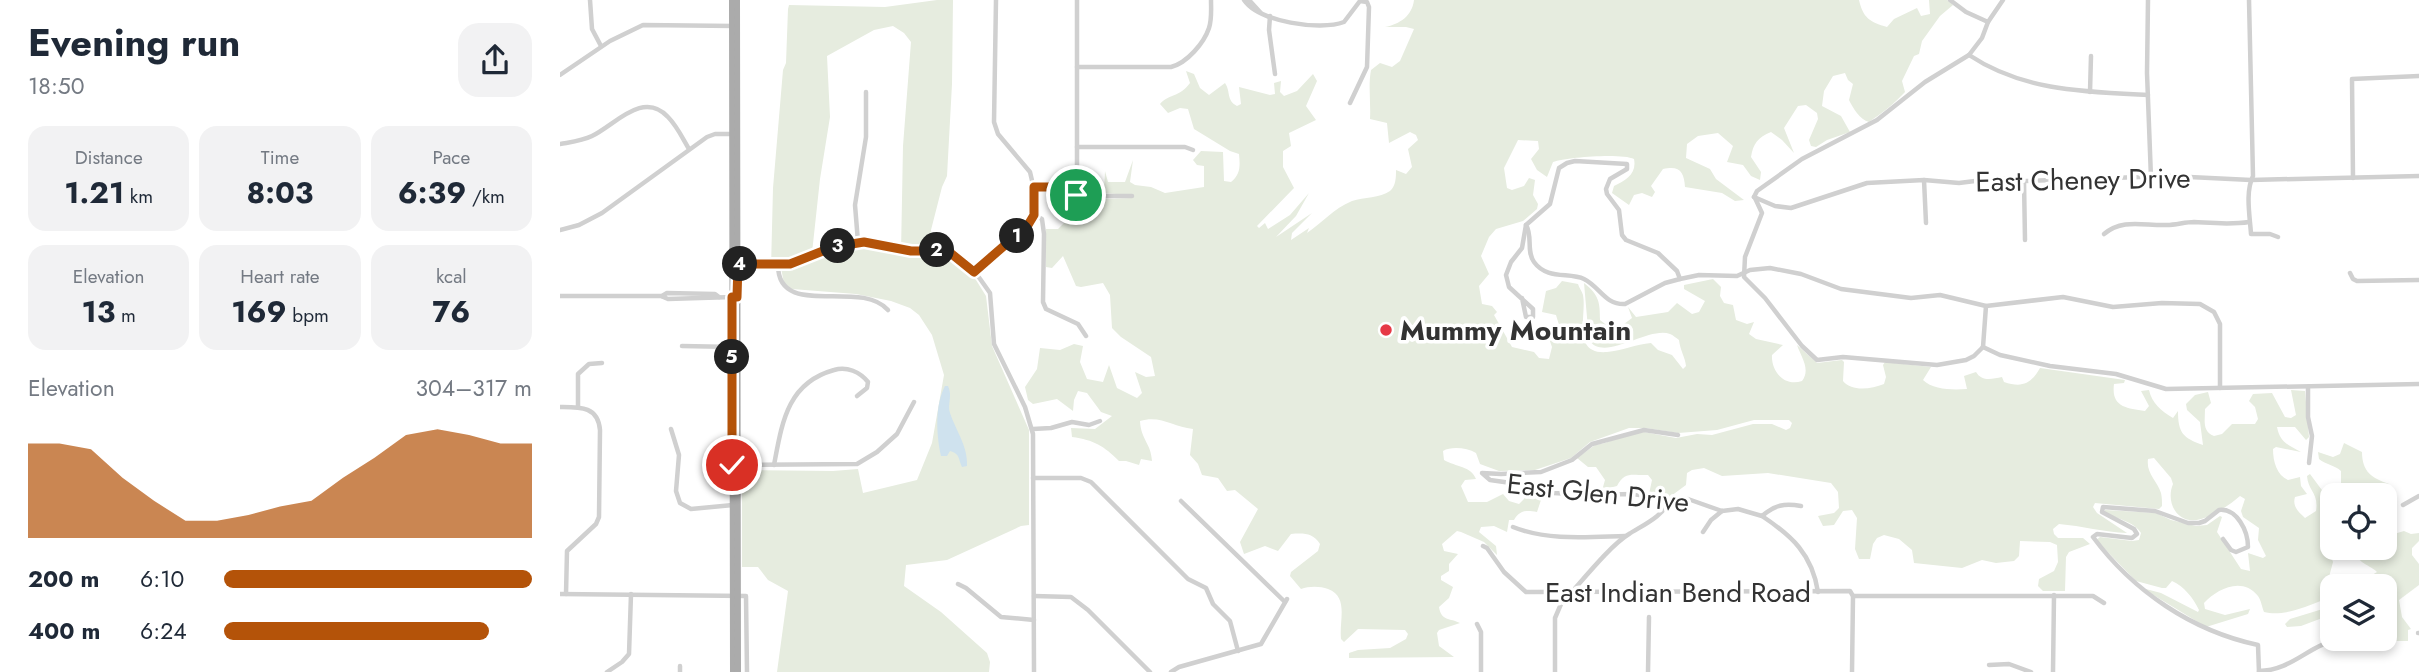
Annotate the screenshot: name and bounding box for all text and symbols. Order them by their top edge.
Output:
text: Evening run [28,15,240,70]
button: share [458,23,532,97]
text: 18:50 [28,69,85,103]
text: Distance [75,144,143,171]
text: Time [261,144,299,171]
text: Pace [432,144,470,171]
street label: East Cheney Drive [1975,158,2191,202]
pin [1046,165,1106,225]
text: 1.21 [64,171,124,214]
text: 8:03 [247,171,313,214]
text: 6:39 [398,171,466,214]
icon: arrive [1057,176,1095,214]
text: km [124,183,153,210]
text: /km [466,183,505,210]
pin: 1 [1000,218,1035,254]
text: 1 [1012,222,1021,249]
pin: 3 [820,229,856,264]
text: 3 [832,232,843,259]
pin: 2 [920,232,954,268]
text: 2 [930,236,943,263]
pin: 4 [722,246,758,282]
text: 4 [733,250,746,277]
text: Elevation [73,263,145,290]
text: Heart rate [240,263,320,290]
text: kcal [436,263,467,290]
text: 13 [81,290,115,333]
text: 169 [231,290,287,333]
text: 76 [432,290,470,333]
text: m [115,302,136,329]
text: bpm [287,302,329,329]
place label: Mummy Mountain [1400,310,1631,351]
marker: Mummy Mountain [1378,322,1394,338]
pin: 5 [714,340,750,374]
text: 5 [725,343,738,370]
text: Elevation [28,371,115,405]
text: 304–317 m [415,371,532,405]
pin [702,435,762,495]
icon: check [713,446,751,484]
street label: East Glen Drive [1505,463,1691,523]
map controls [2320,483,2397,651]
button: locate [2320,483,2397,560]
text: 200 m [28,562,99,596]
text: 6:10 [140,562,184,596]
street label: East Indian Bend Road [1545,572,1811,613]
button: layers [2320,574,2397,651]
text: 400 m [28,614,100,648]
text: 6:24 [140,614,187,648]

